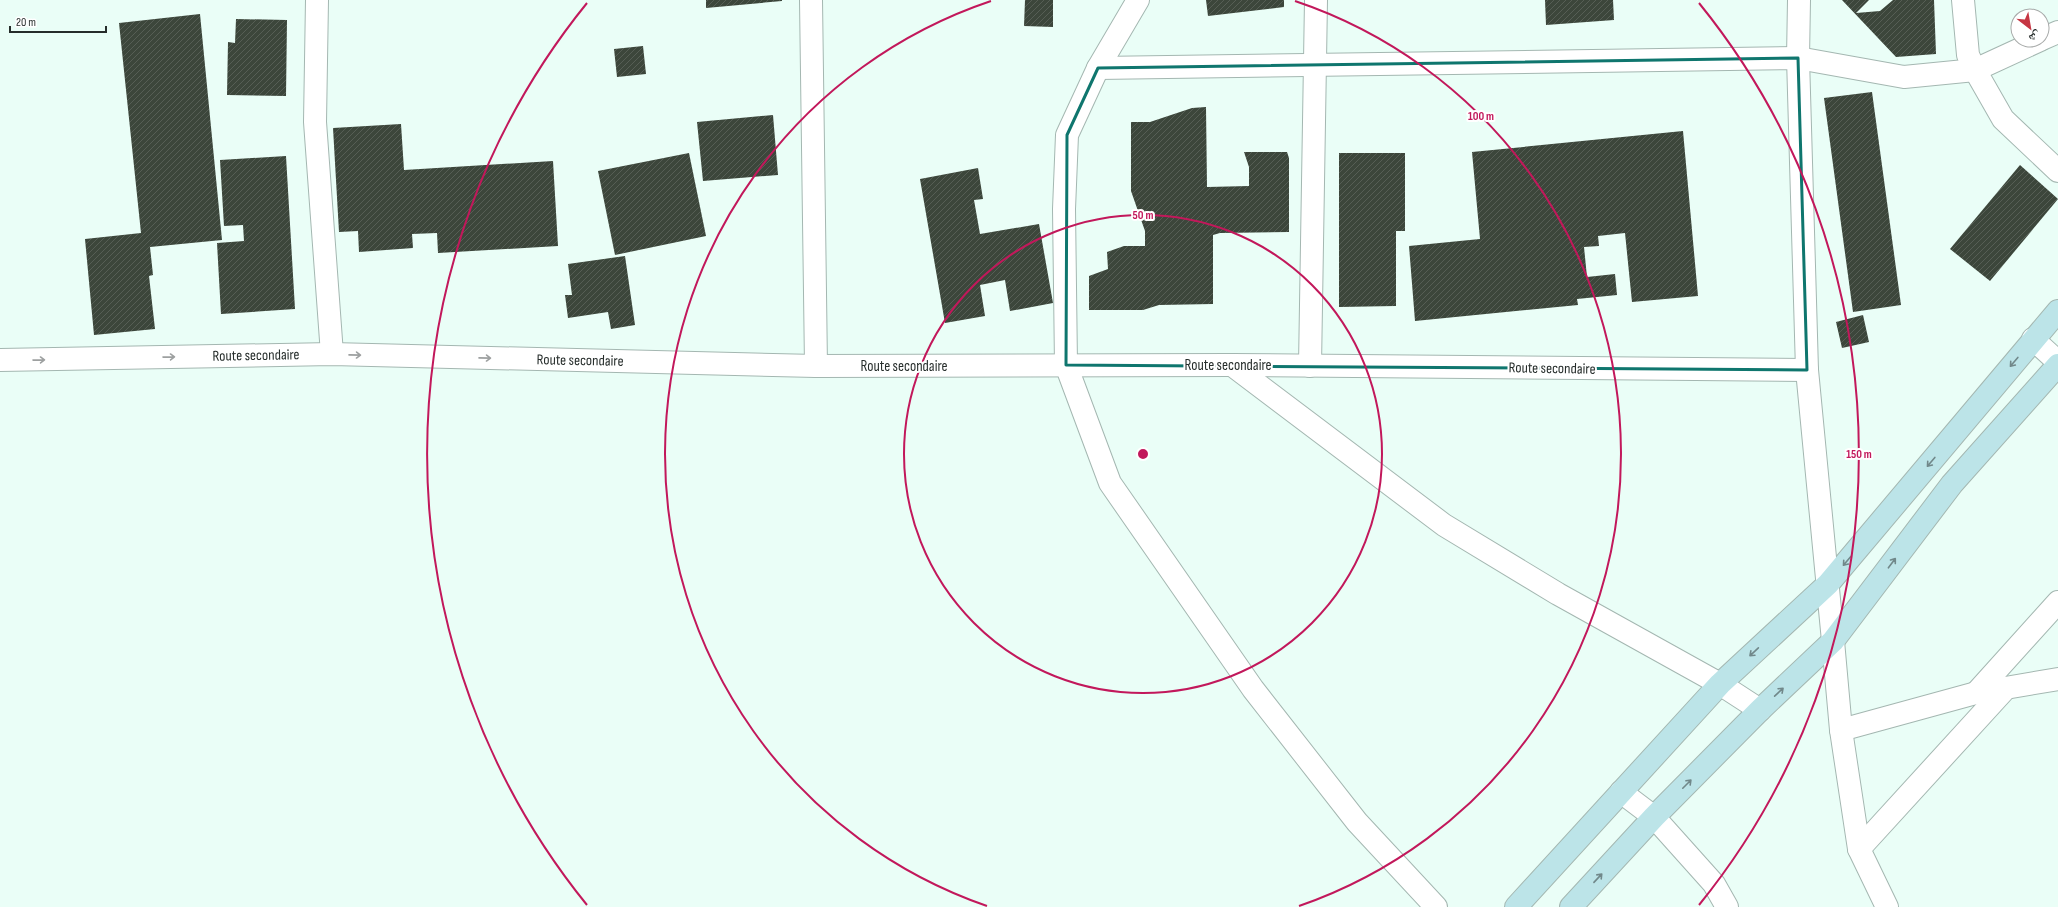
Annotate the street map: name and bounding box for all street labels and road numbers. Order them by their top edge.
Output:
street label: Route secondaire [212,345,300,366]
street label: Route secondaire [536,350,624,371]
street label: Route secondaire [1184,356,1272,375]
street label: Route secondaire [860,357,948,376]
street label: Route secondaire [1508,358,1596,379]

